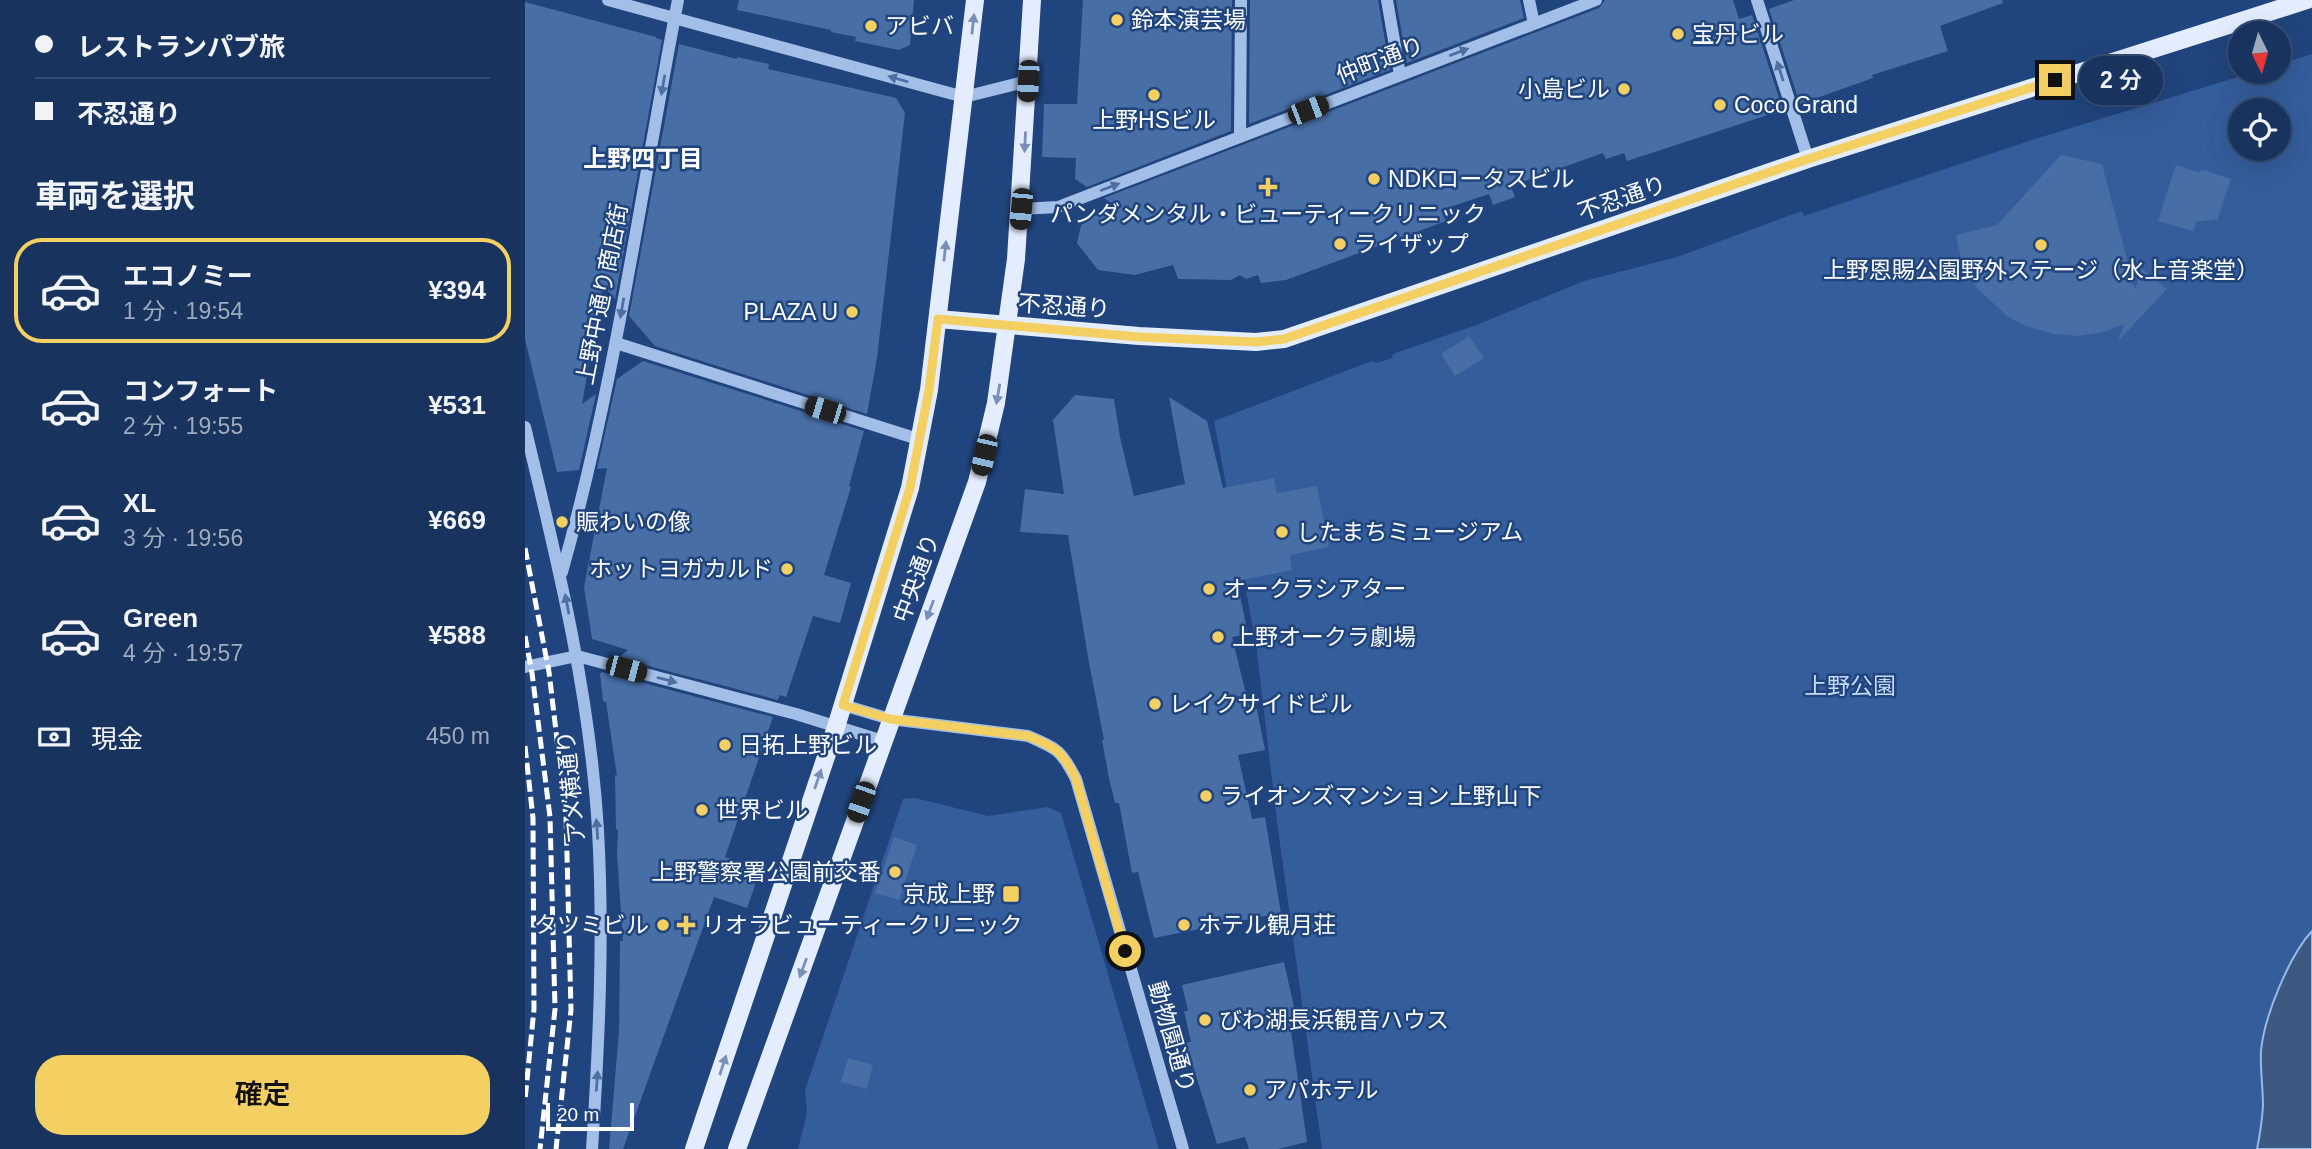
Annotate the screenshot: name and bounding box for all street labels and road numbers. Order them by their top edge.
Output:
street label: 仲町通り [1332,31,1428,89]
street label: 不忍通り [1574,171,1670,225]
street label: 上野中通り商店街 [572,201,632,387]
street label: 不忍通り [1017,290,1111,322]
street label: 中央通り [888,530,944,626]
street label: アメ横通り [552,729,590,845]
street label: 動物園通り [1144,978,1200,1096]

